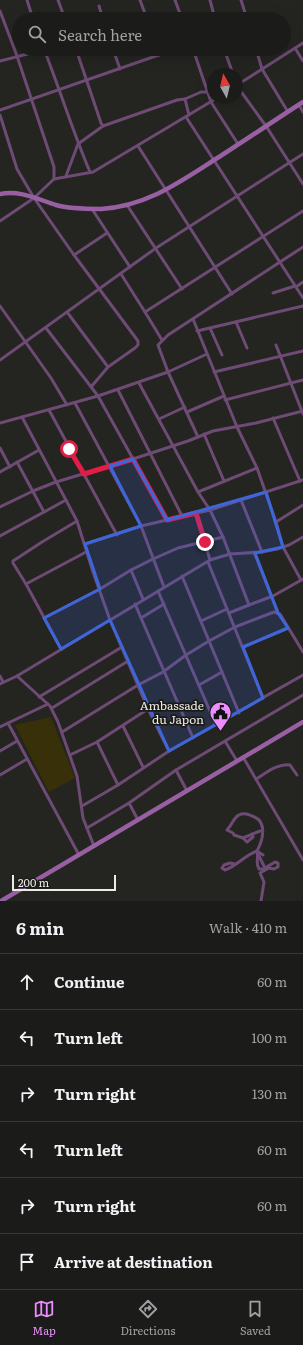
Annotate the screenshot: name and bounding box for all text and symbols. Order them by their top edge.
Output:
search box [12,12,291,56]
icon: search [26,23,48,45]
text: Search here [58,23,142,46]
north arrow [207,68,243,104]
route start [60,440,78,458]
route end [196,533,214,551]
place label: Ambassade du Japon [140,696,204,728]
public building icon: Ambassade du Japon [207,700,233,733]
scale bar [12,873,116,892]
text: 200 m [18,874,49,890]
text: 6 min [16,915,64,940]
text: Walk · 410 m [209,918,287,937]
text: Continue [54,970,124,993]
icon: ahead [16,971,38,993]
text: 60 m [257,972,287,991]
text: Turn left [54,1026,123,1049]
icon: left [16,1027,38,1049]
text: 100 m [251,1028,287,1047]
text: Turn right [54,1082,136,1105]
icon: right [16,1083,38,1105]
text: 130 m [252,1084,287,1103]
text: Turn left [54,1138,123,1161]
icon: left [16,1139,38,1161]
text: 60 m [257,1140,287,1159]
text: Turn right [54,1194,136,1217]
icon: right [16,1195,38,1217]
text: 60 m [257,1196,287,1215]
text: Arrive at destination [54,1250,213,1273]
icon: arrive [16,1251,38,1273]
tab: Map [32,1298,56,1338]
tab: Directions [120,1298,175,1338]
tab: Saved [240,1298,271,1338]

